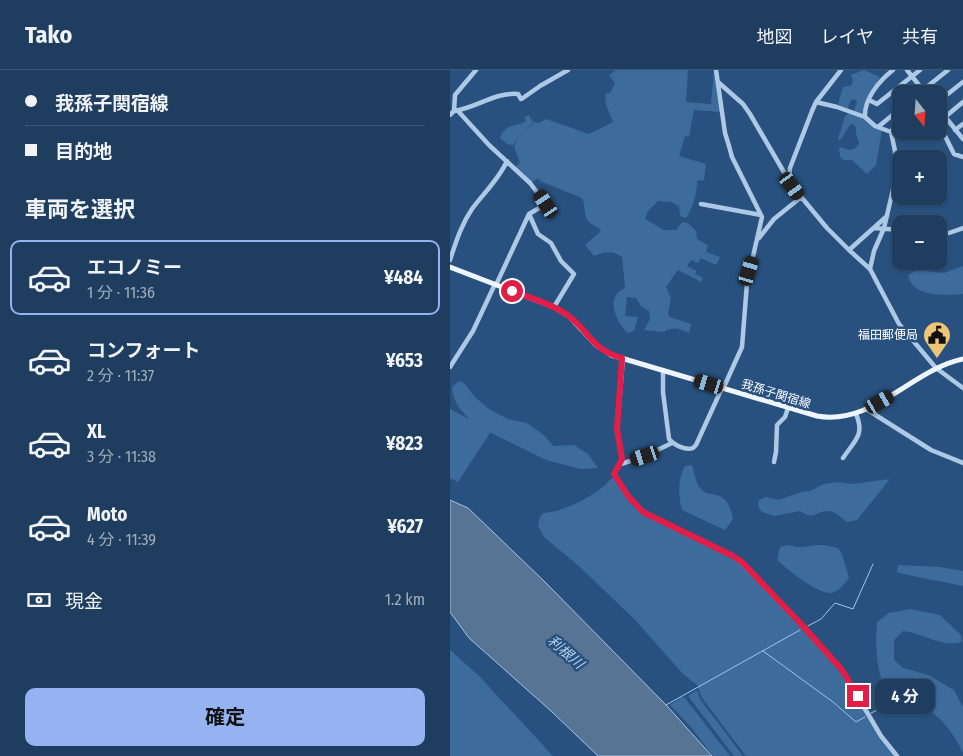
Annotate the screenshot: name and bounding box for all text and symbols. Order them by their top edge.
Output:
text: Tako [25,21,72,49]
text: 地図 [757,26,793,48]
text: レイヤ [821,26,874,48]
text: 共有 [902,26,938,48]
north arrow [892,85,948,140]
map controls [892,85,947,270]
text: 我孫子関宿線 [55,92,169,115]
text: 目的地 [55,140,112,163]
button: + [892,150,947,205]
car [777,169,806,203]
car [531,187,560,221]
text: 車両を選択 [25,196,135,223]
button: − [892,215,947,270]
car [737,254,760,288]
icon: car [27,255,72,300]
text: エコノミー [87,256,182,279]
text: ¥484 [384,266,423,289]
route start [501,280,523,302]
text: 1 分 · 11:36 [87,283,155,302]
public building icon: 福田郵便局 [922,320,952,359]
place label: 福田郵便局 [858,328,918,342]
icon: car [27,338,72,383]
text: コンフォート [87,339,200,362]
text: ¥653 [386,349,423,372]
text: 2 分 · 11:37 [87,366,154,385]
car [692,372,725,396]
street label: 我孫子関宿線 [740,377,812,411]
car [863,388,896,416]
text: XL [87,420,106,443]
icon: car [27,421,72,466]
text: ¥823 [386,432,423,455]
car [628,444,661,468]
text: 3 分 · 11:38 [87,447,156,466]
text: Moto [87,503,127,526]
icon: car [27,504,72,549]
text: ¥627 [387,515,423,538]
text: 4 分 · 11:39 [87,530,156,549]
icon: cash [25,586,53,614]
text: 現金 [65,590,103,613]
text: 1.2 km [385,590,425,609]
water label: 利根川 [544,632,589,674]
callout: 4 分 [876,678,936,714]
route end [847,685,869,707]
text: 4 分 [891,687,919,706]
button: 確定 [25,688,425,746]

